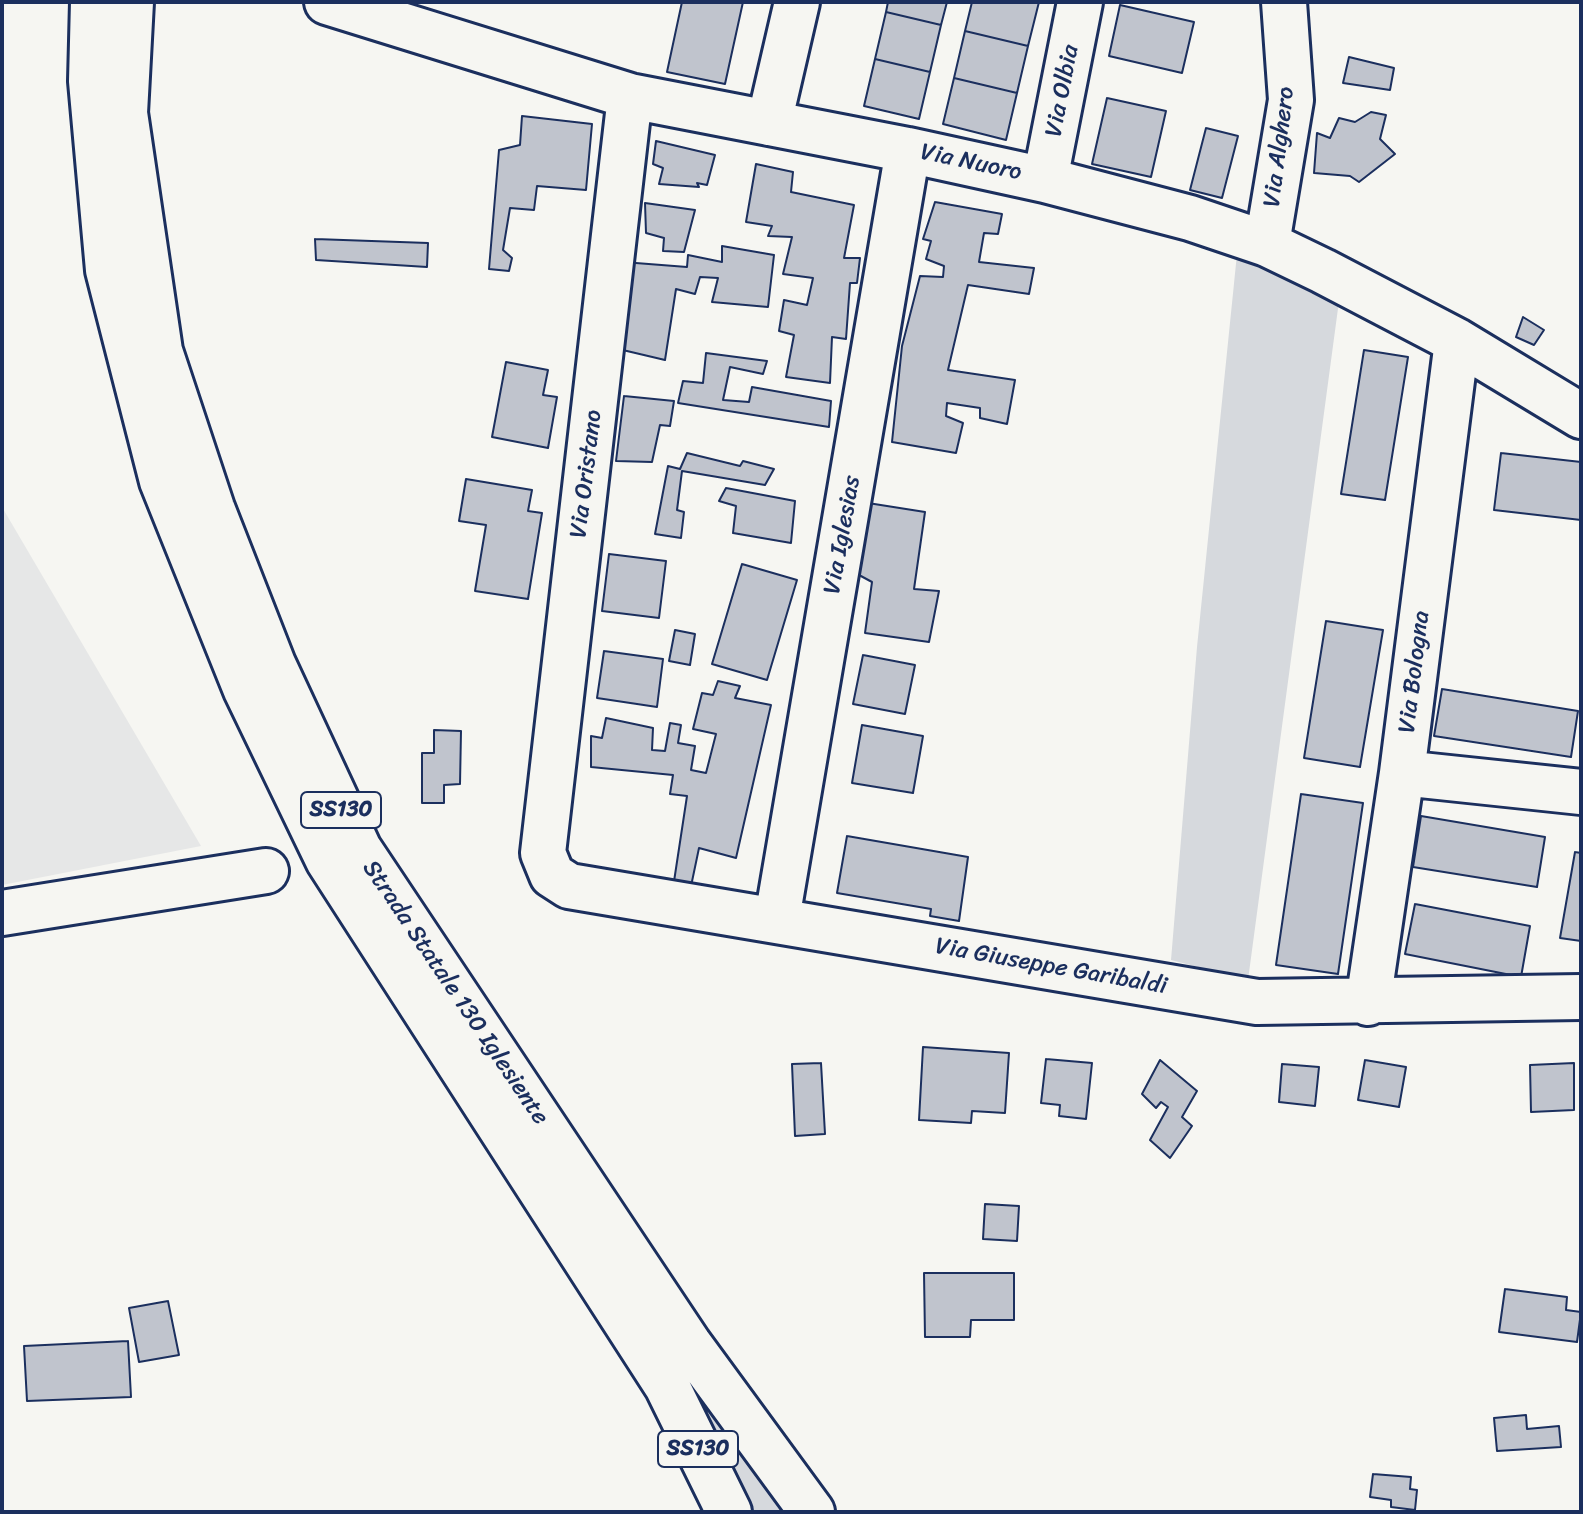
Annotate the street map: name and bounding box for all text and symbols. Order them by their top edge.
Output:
street label: Via Olbia [1040,43,1086,139]
street label: Via Alghero [1258,85,1302,209]
street label: Via Nuoro [918,138,1024,188]
street label: Via Oristano [565,408,609,540]
street label: Via Iglesias [818,474,868,596]
street label: Via Bologna [1393,609,1437,735]
road number: SS130 [301,792,381,828]
street label: Strada Statale 130 Iglesiente [356,855,554,1131]
street label: Via Giuseppe Garibaldi [933,932,1169,1002]
road number: SS130 [658,1431,738,1467]

